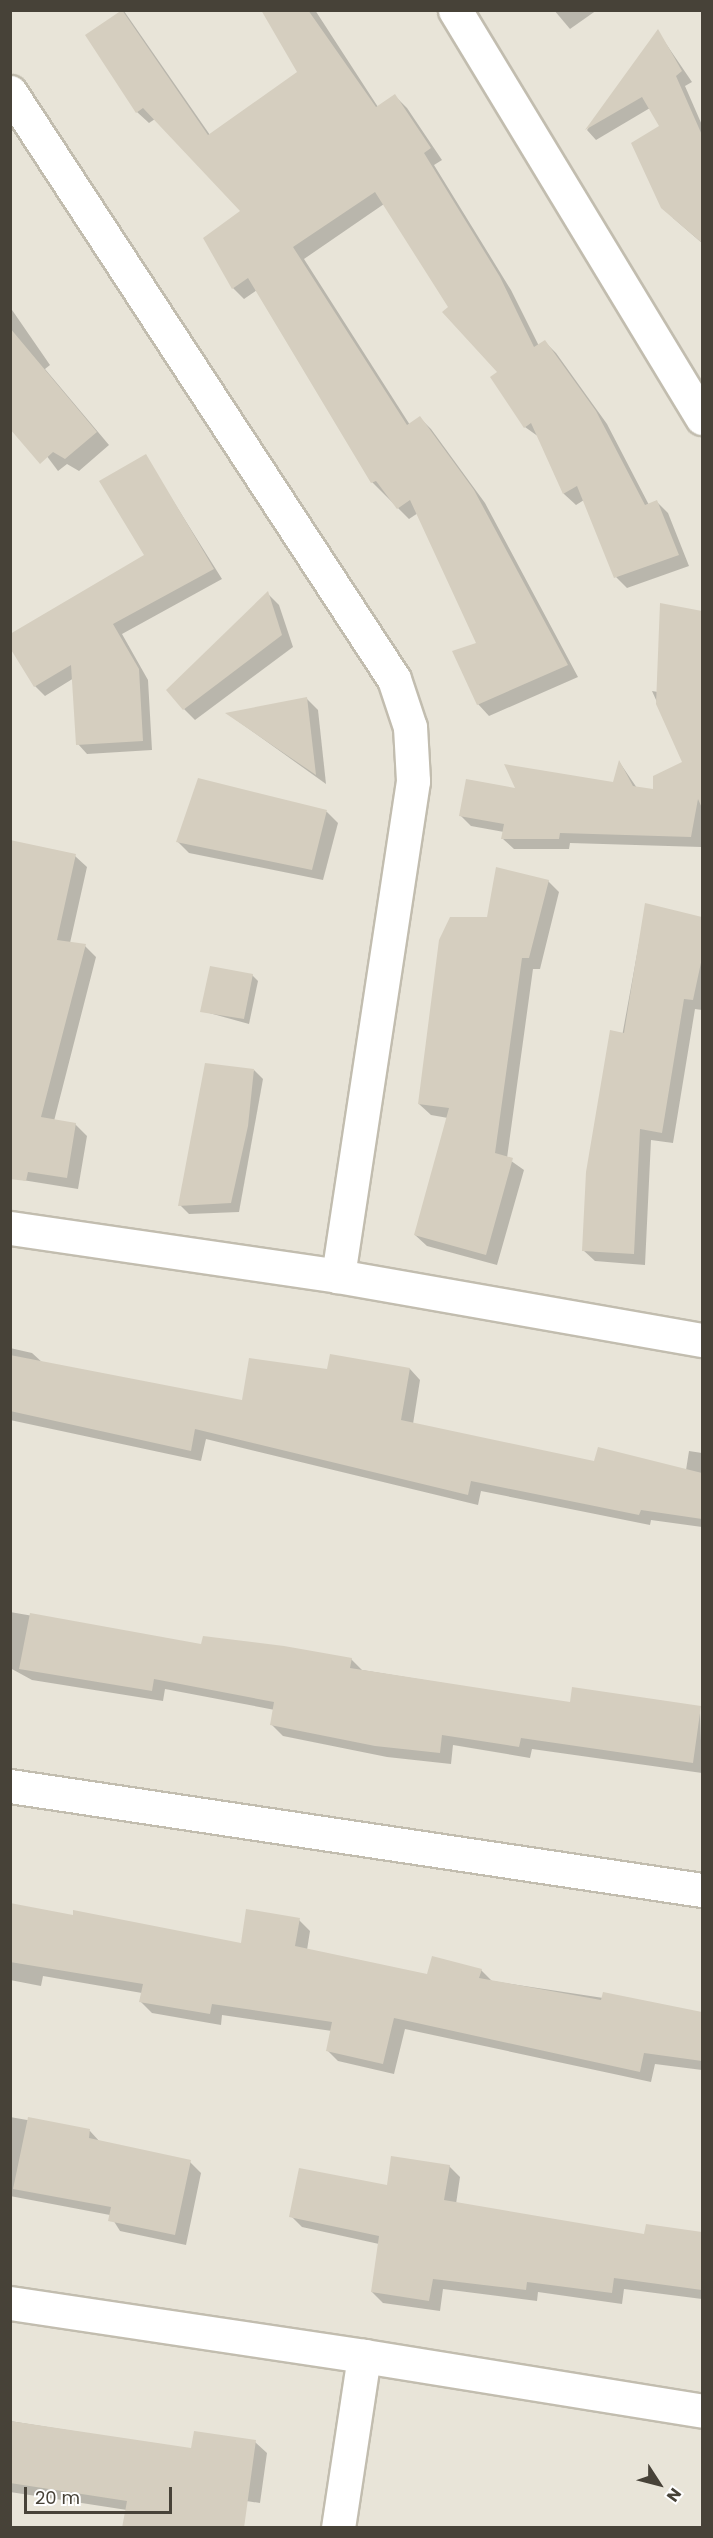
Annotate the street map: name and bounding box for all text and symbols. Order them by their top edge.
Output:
north arrow [629,2454,689,2514]
scale bar [27,2475,176,2513]
text: N [661,2483,687,2507]
text: 20 m [35,2485,80,2510]

